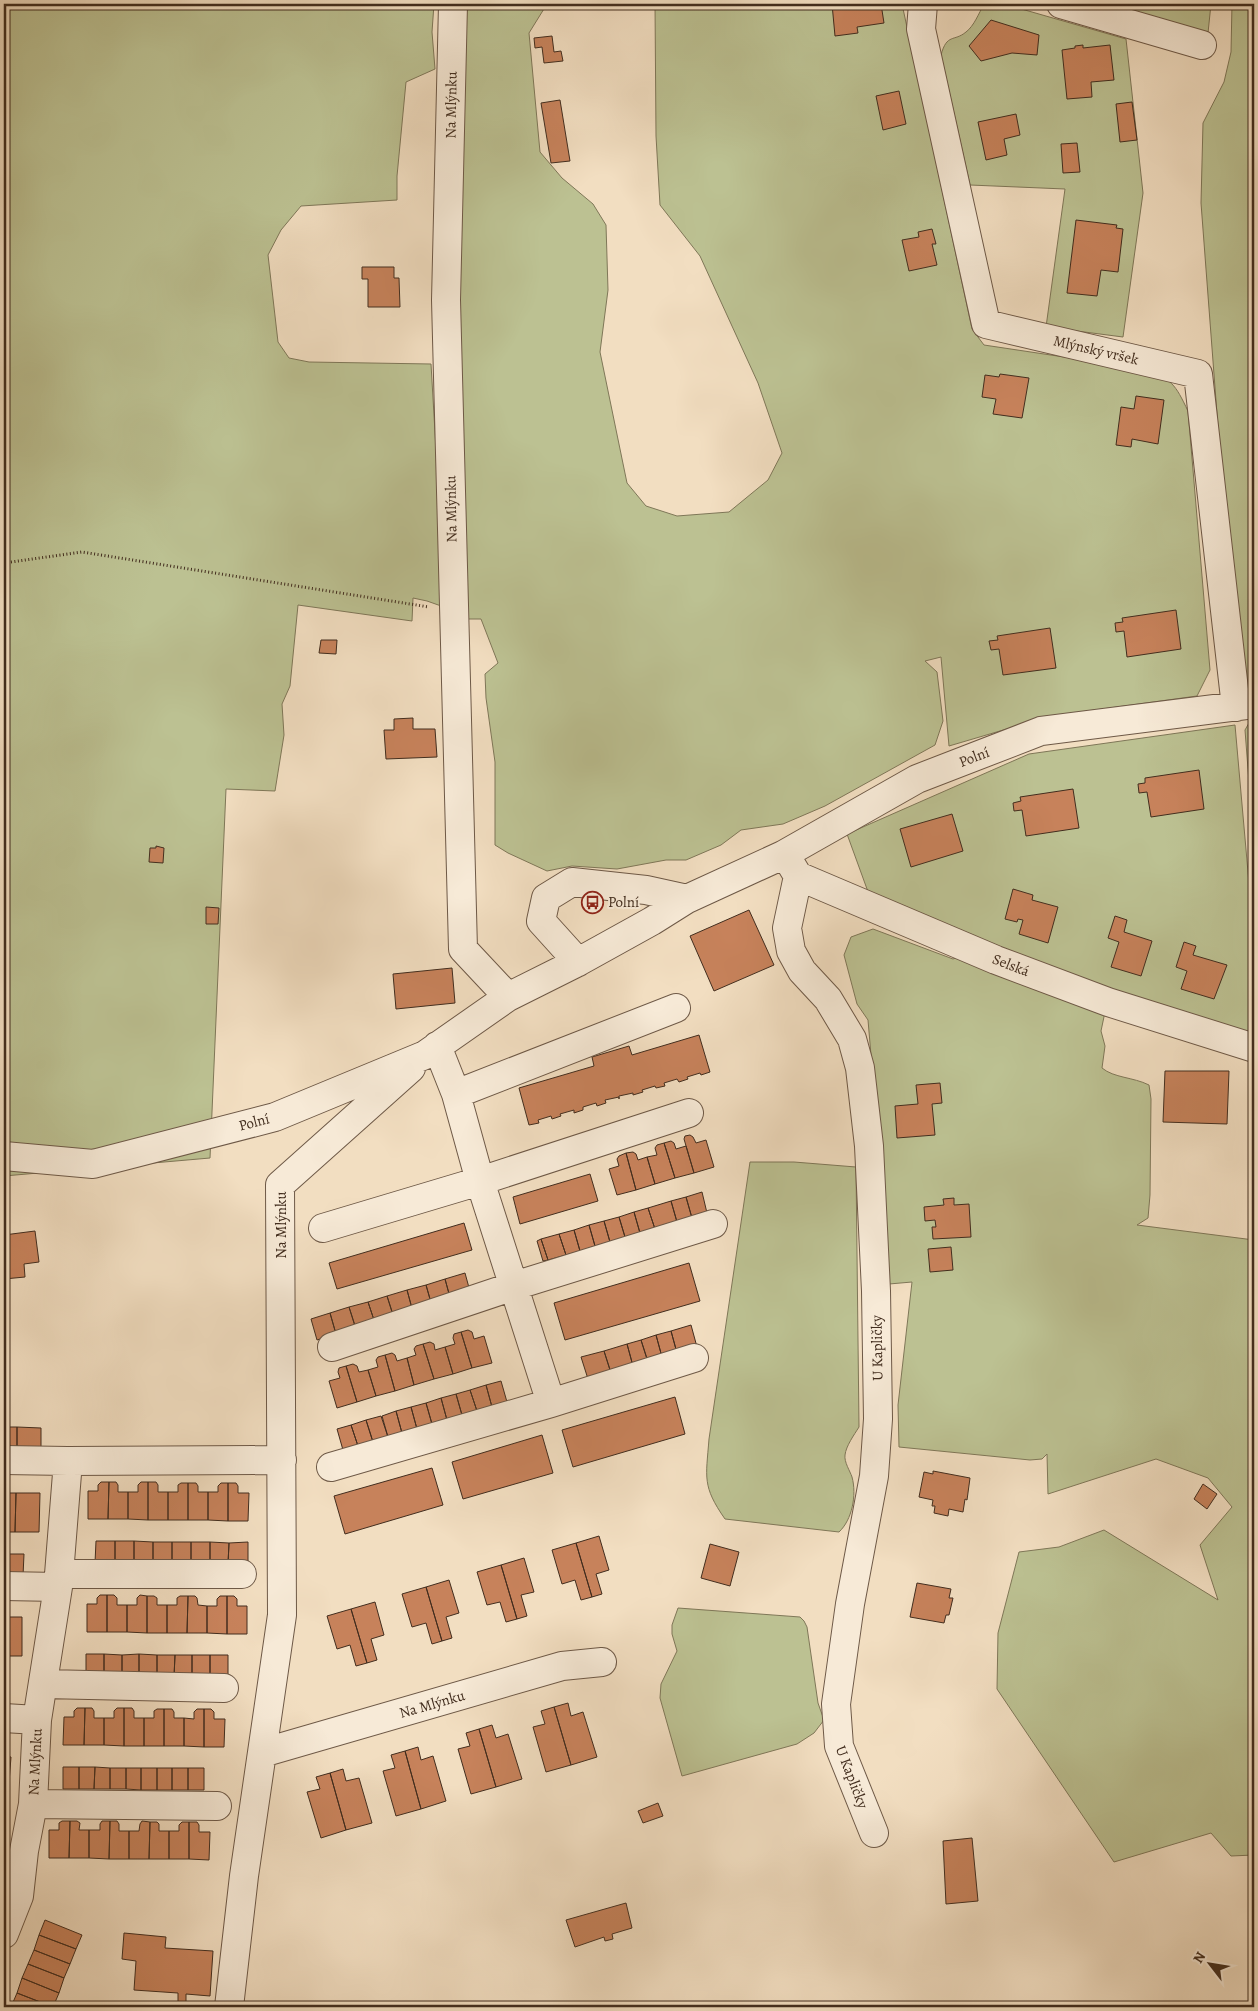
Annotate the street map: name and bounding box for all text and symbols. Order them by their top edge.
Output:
street label: Na Mlýnku [440,70,462,139]
street label: Mlýnský vršek [1051,330,1141,370]
street label: Na Mlýnku [440,474,462,543]
street label: Polní [956,742,992,772]
bus stop icon: Polní [580,890,604,914]
place label: Polní [608,892,639,912]
street label: Selská [990,949,1032,981]
street label: Polní [236,1108,272,1136]
street label: Na Mlýnku [271,1190,291,1259]
street label: U Kapličky [866,1315,888,1381]
street label: Na Mlýnku [397,1685,468,1723]
street label: Na Mlýnku [23,1727,47,1796]
street label: U Kapličky [831,1743,873,1812]
north arrow [1186,1938,1236,1988]
text: N [1189,1948,1210,1967]

